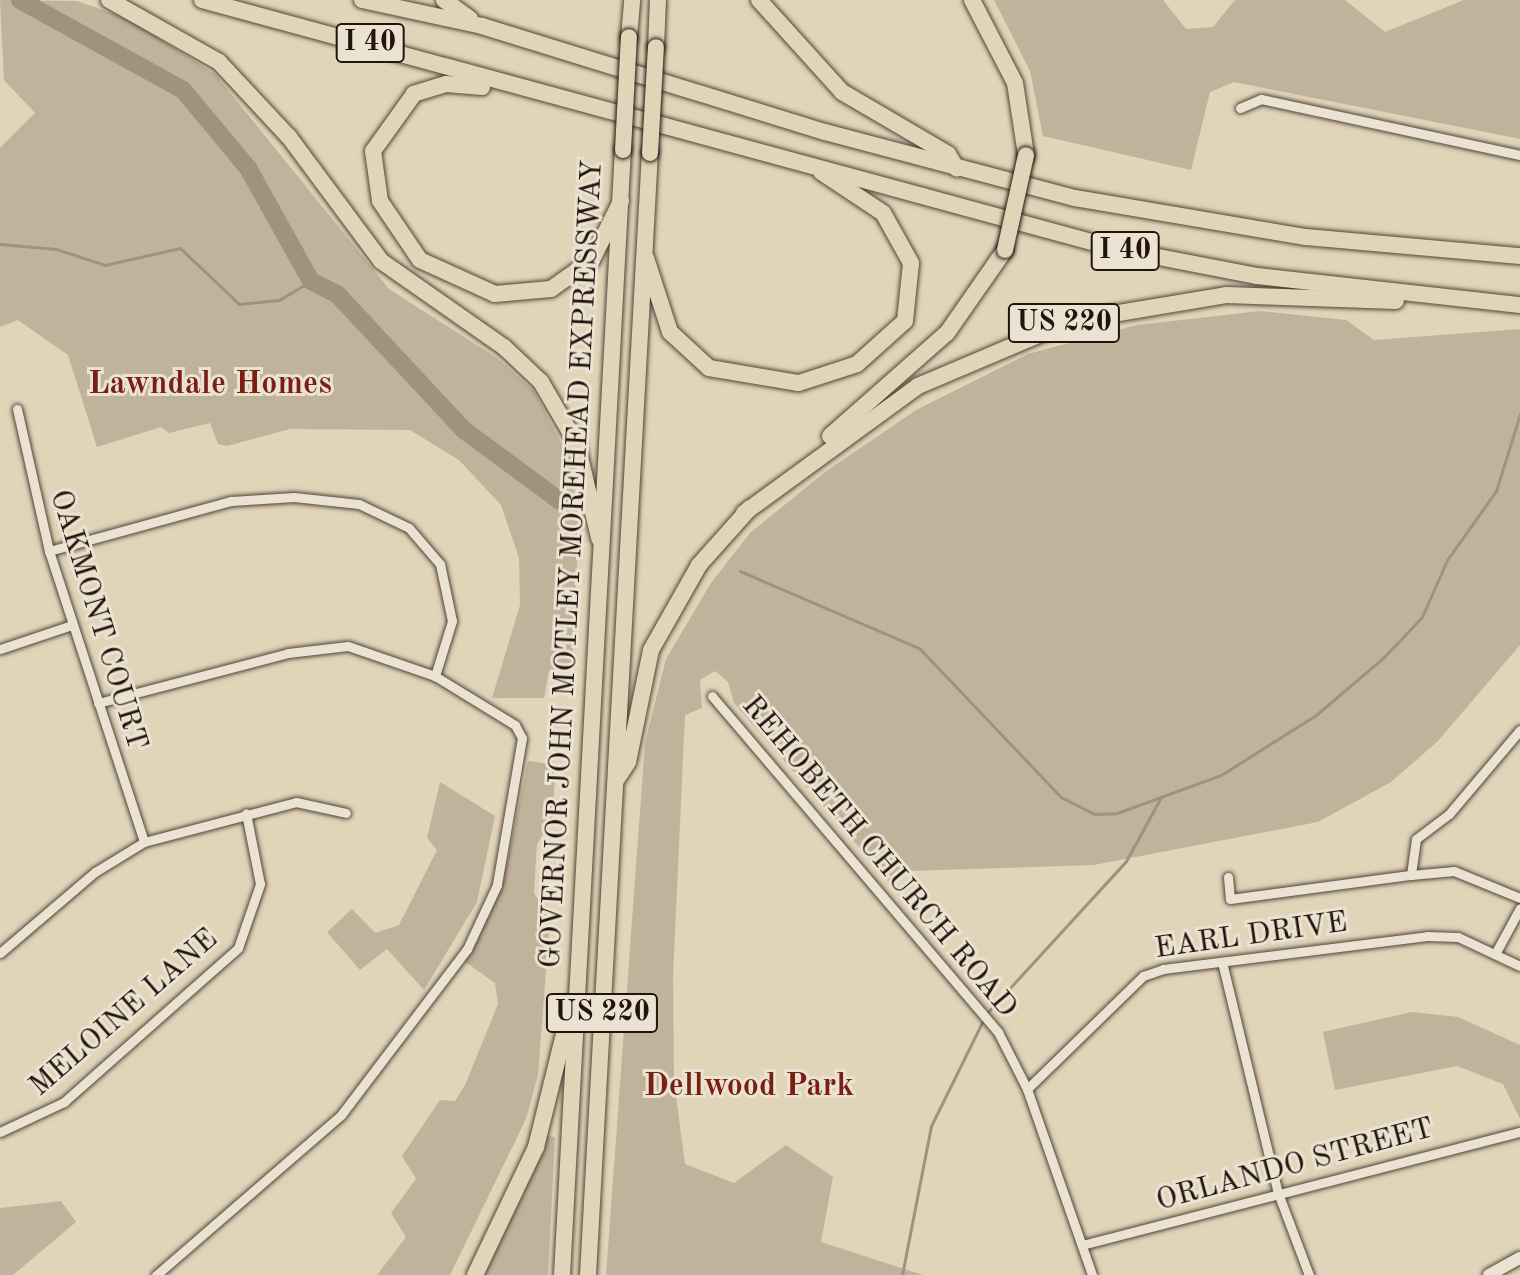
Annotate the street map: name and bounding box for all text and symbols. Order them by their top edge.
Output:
road number: I 40 [334,19,406,67]
street label: GOVERNOR JOHN MOTLEY MOREHEAD EXPRESSWAY [533,159,611,969]
road number: I 40 [1089,227,1161,275]
road number: US 220 [1006,299,1122,347]
district label: Lawndale Homes [88,366,332,404]
street label: OAKMONT COURT [41,485,155,755]
street label: REHOBETH CHURCH ROAD [734,689,1024,1025]
street label: EARL DRIVE [1152,905,1350,967]
street label: MELOINE LANE [22,921,226,1105]
road number: US 220 [544,989,660,1037]
district label: Dellwood Park [644,1068,854,1106]
street label: ORLANDO STREET [1152,1111,1438,1219]

